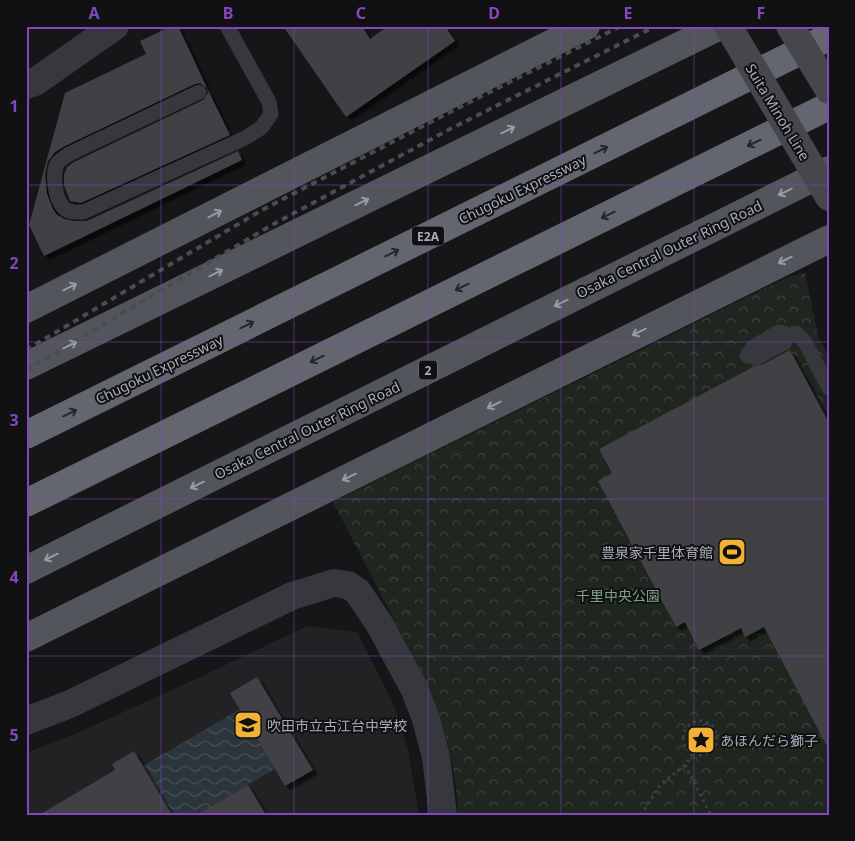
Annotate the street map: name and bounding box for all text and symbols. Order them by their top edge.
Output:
text: A [88,2,100,24]
text: B [223,2,233,24]
text: C [356,2,366,24]
text: D [488,2,500,24]
text: E [624,2,633,24]
text: F [757,2,765,24]
street label: Suita Minoh Line [742,60,814,164]
text: 1 [9,95,19,117]
one-way arrow [500,125,515,134]
one-way arrow [747,139,762,149]
one-way arrow [593,145,608,154]
street label: Chugoku Expressway [455,149,590,228]
one-way arrow [778,188,793,197]
one-way arrow [354,196,369,206]
street label: Osaka Central Outer Ring Road [573,196,765,302]
one-way arrow [207,209,222,218]
one-way arrow [601,211,616,221]
road number: E2A [412,227,444,246]
one-way arrow [385,248,400,258]
text: 2 [9,252,19,274]
one-way arrow [778,256,793,265]
one-way arrow [208,268,223,277]
one-way arrow [62,282,77,291]
one-way arrow [455,283,470,293]
one-way arrow [554,299,569,308]
one-way arrow [239,320,254,329]
one-way arrow [632,328,647,338]
street label: Chugoku Expressway [92,329,227,408]
one-way arrow [62,339,77,349]
one-way arrow [309,355,324,365]
road number: 2 [419,360,437,380]
street label: Osaka Central Outer Ring Road [211,377,403,483]
one-way arrow [487,401,502,410]
one-way arrow [62,408,77,417]
text: 3 [9,409,19,431]
one-way arrow [341,472,356,482]
one-way arrow [189,480,204,490]
sports icon: 豊泉家千里体育館 [717,537,747,567]
place label: 豊泉家千里体育館 [601,543,713,562]
one-way arrow [44,553,59,562]
text: 4 [9,566,19,588]
park label: 千里中央公園 [576,586,660,605]
school or university icon: 吹田市立古江台中学校 [233,710,263,740]
place label: 吹田市立古江台中学校 [267,716,407,735]
text: 5 [9,724,19,746]
place icon: あほんだら獅子 [686,725,716,755]
place label: あほんだら獅子 [720,731,818,750]

